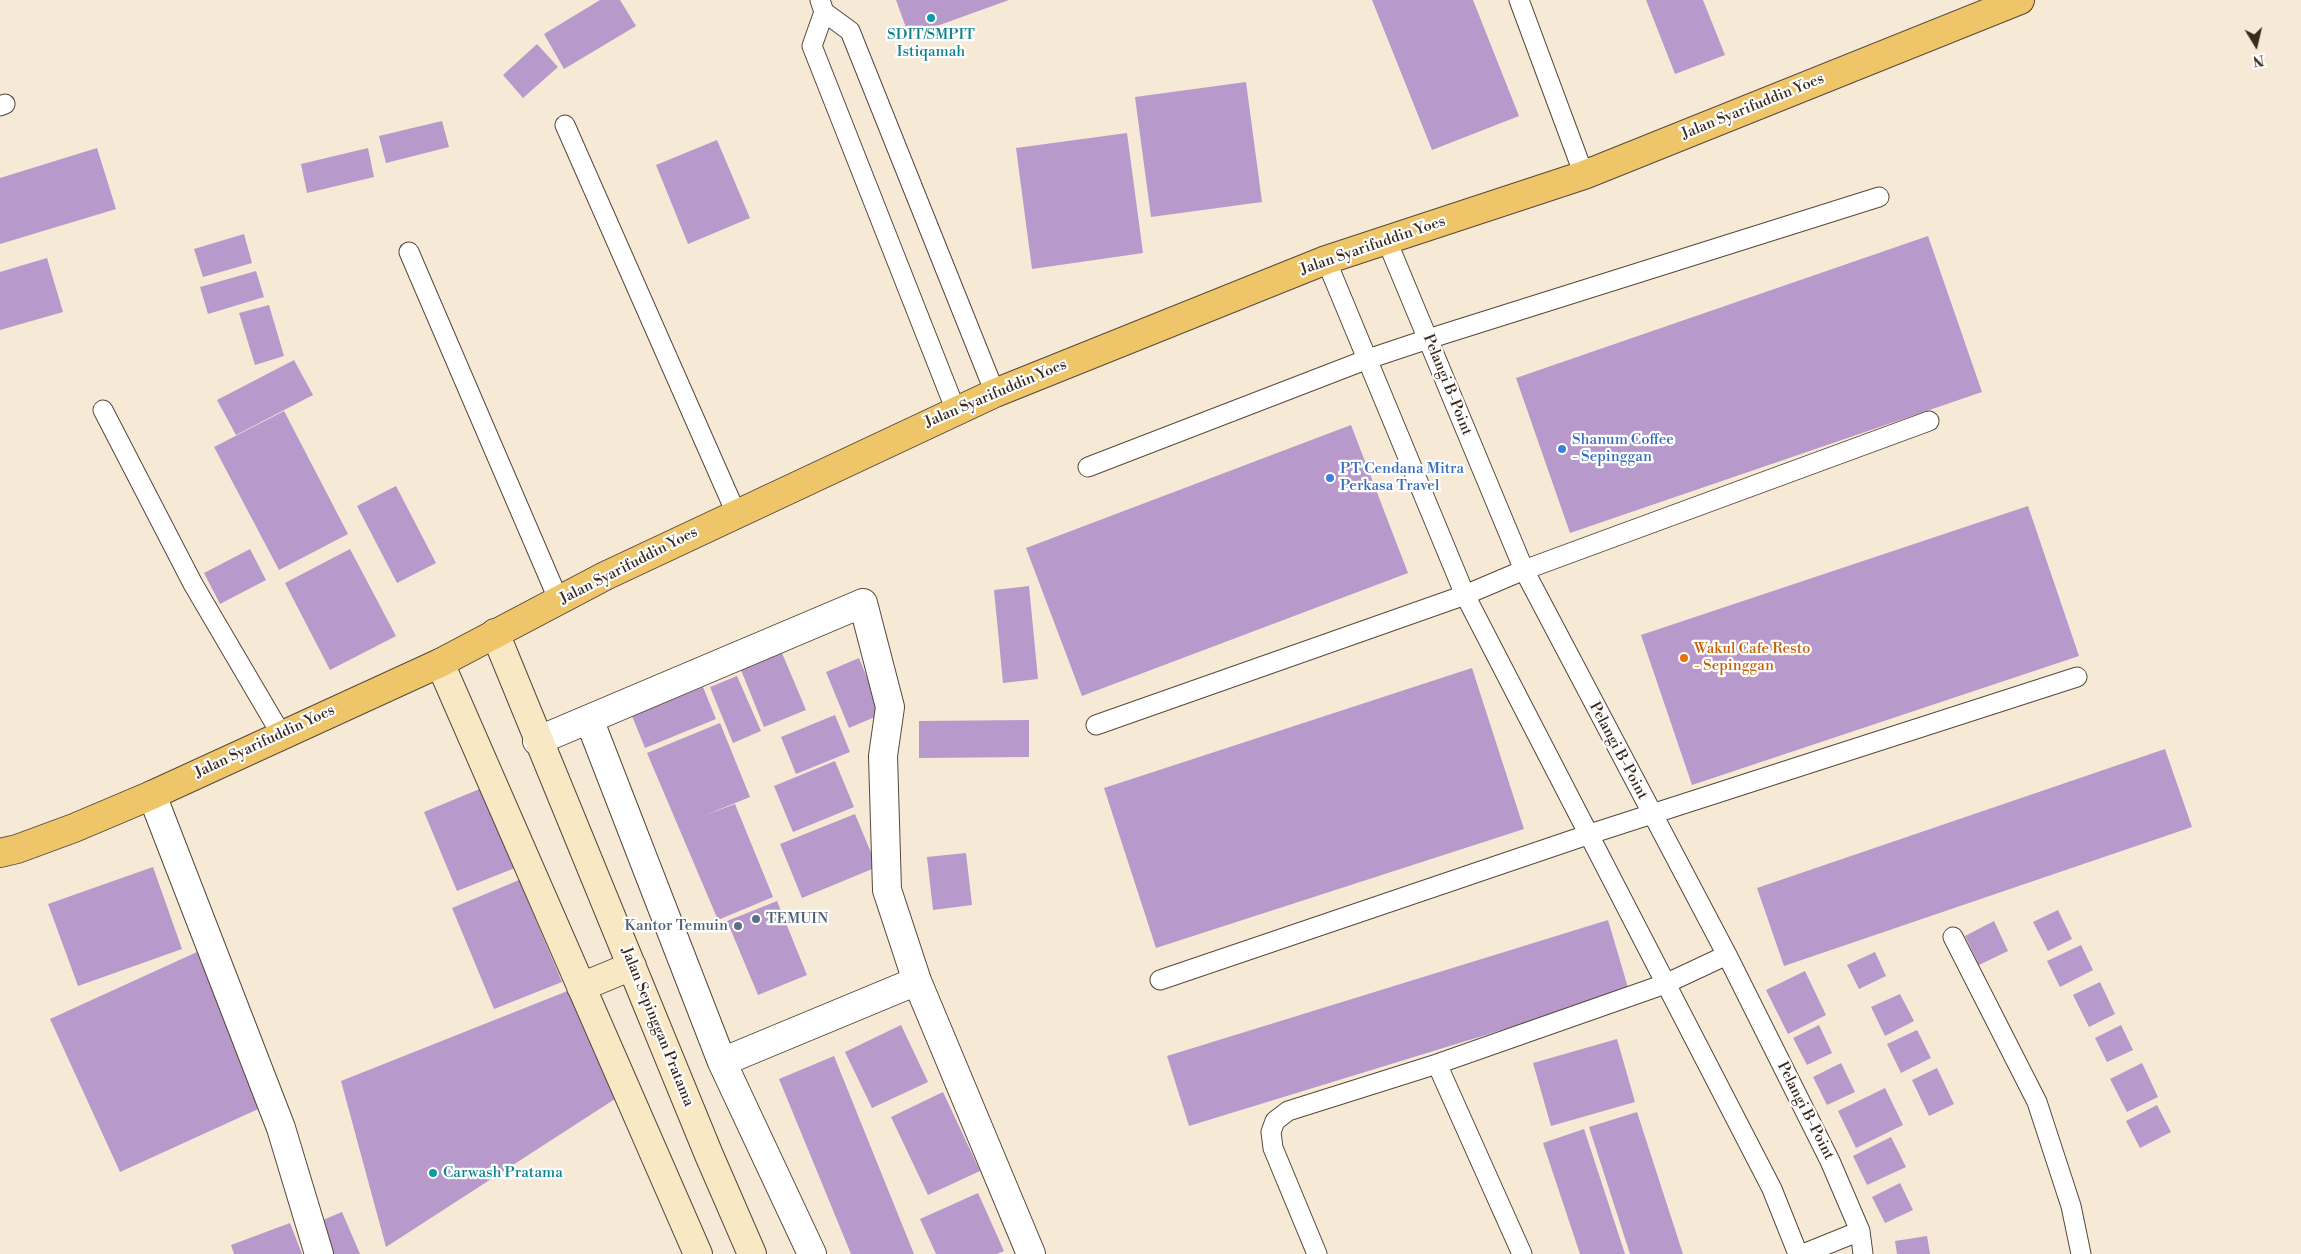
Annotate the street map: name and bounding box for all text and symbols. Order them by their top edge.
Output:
marker: SDIT/SMPIT Istiqamah [925,12,937,24]
north arrow [2231,20,2281,70]
place label: SDIT/SMPIT Istiqamah [887,26,975,61]
text: N [2251,50,2265,70]
street label: Jalan Syarifuddin Yoes [1679,70,1827,144]
street label: Jalan Syarifuddin Yoes [1298,213,1448,279]
street label: Pelangi B-Point [1419,332,1475,438]
street label: Jalan Syarifuddin Yoes [922,356,1070,432]
place label: Shanum Coffee - Sepinggan [1572,431,1674,466]
marker: Shanum Coffee - Sepinggan [1556,443,1568,455]
place label: PT Cendana Mitra Perkasa Travel [1340,460,1464,495]
marker: PT Cendana Mitra Perkasa Travel [1324,472,1336,484]
street label: Jalan Syarifuddin Yoes [557,523,701,609]
place label: Wakul Cafe Resto - Sepinggan [1694,640,1810,675]
marker: Wakul Cafe Resto - Sepinggan [1678,652,1690,664]
street label: Pelangi B-Point [1585,699,1651,803]
street label: Jalan Syarifuddin Yoes [192,702,338,782]
place label: TEMUIN [766,910,828,928]
marker: TEMUIN [750,913,762,925]
place label: Kantor Temuin [624,917,728,935]
marker: Kantor Temuin [732,920,744,932]
street label: Jalan Sepinggan Pratama [617,945,697,1109]
street label: Pelangi B-Point [1773,1059,1837,1163]
place label: Carwash Pratama [443,1164,563,1182]
marker: Carwash Pratama [427,1167,439,1179]

